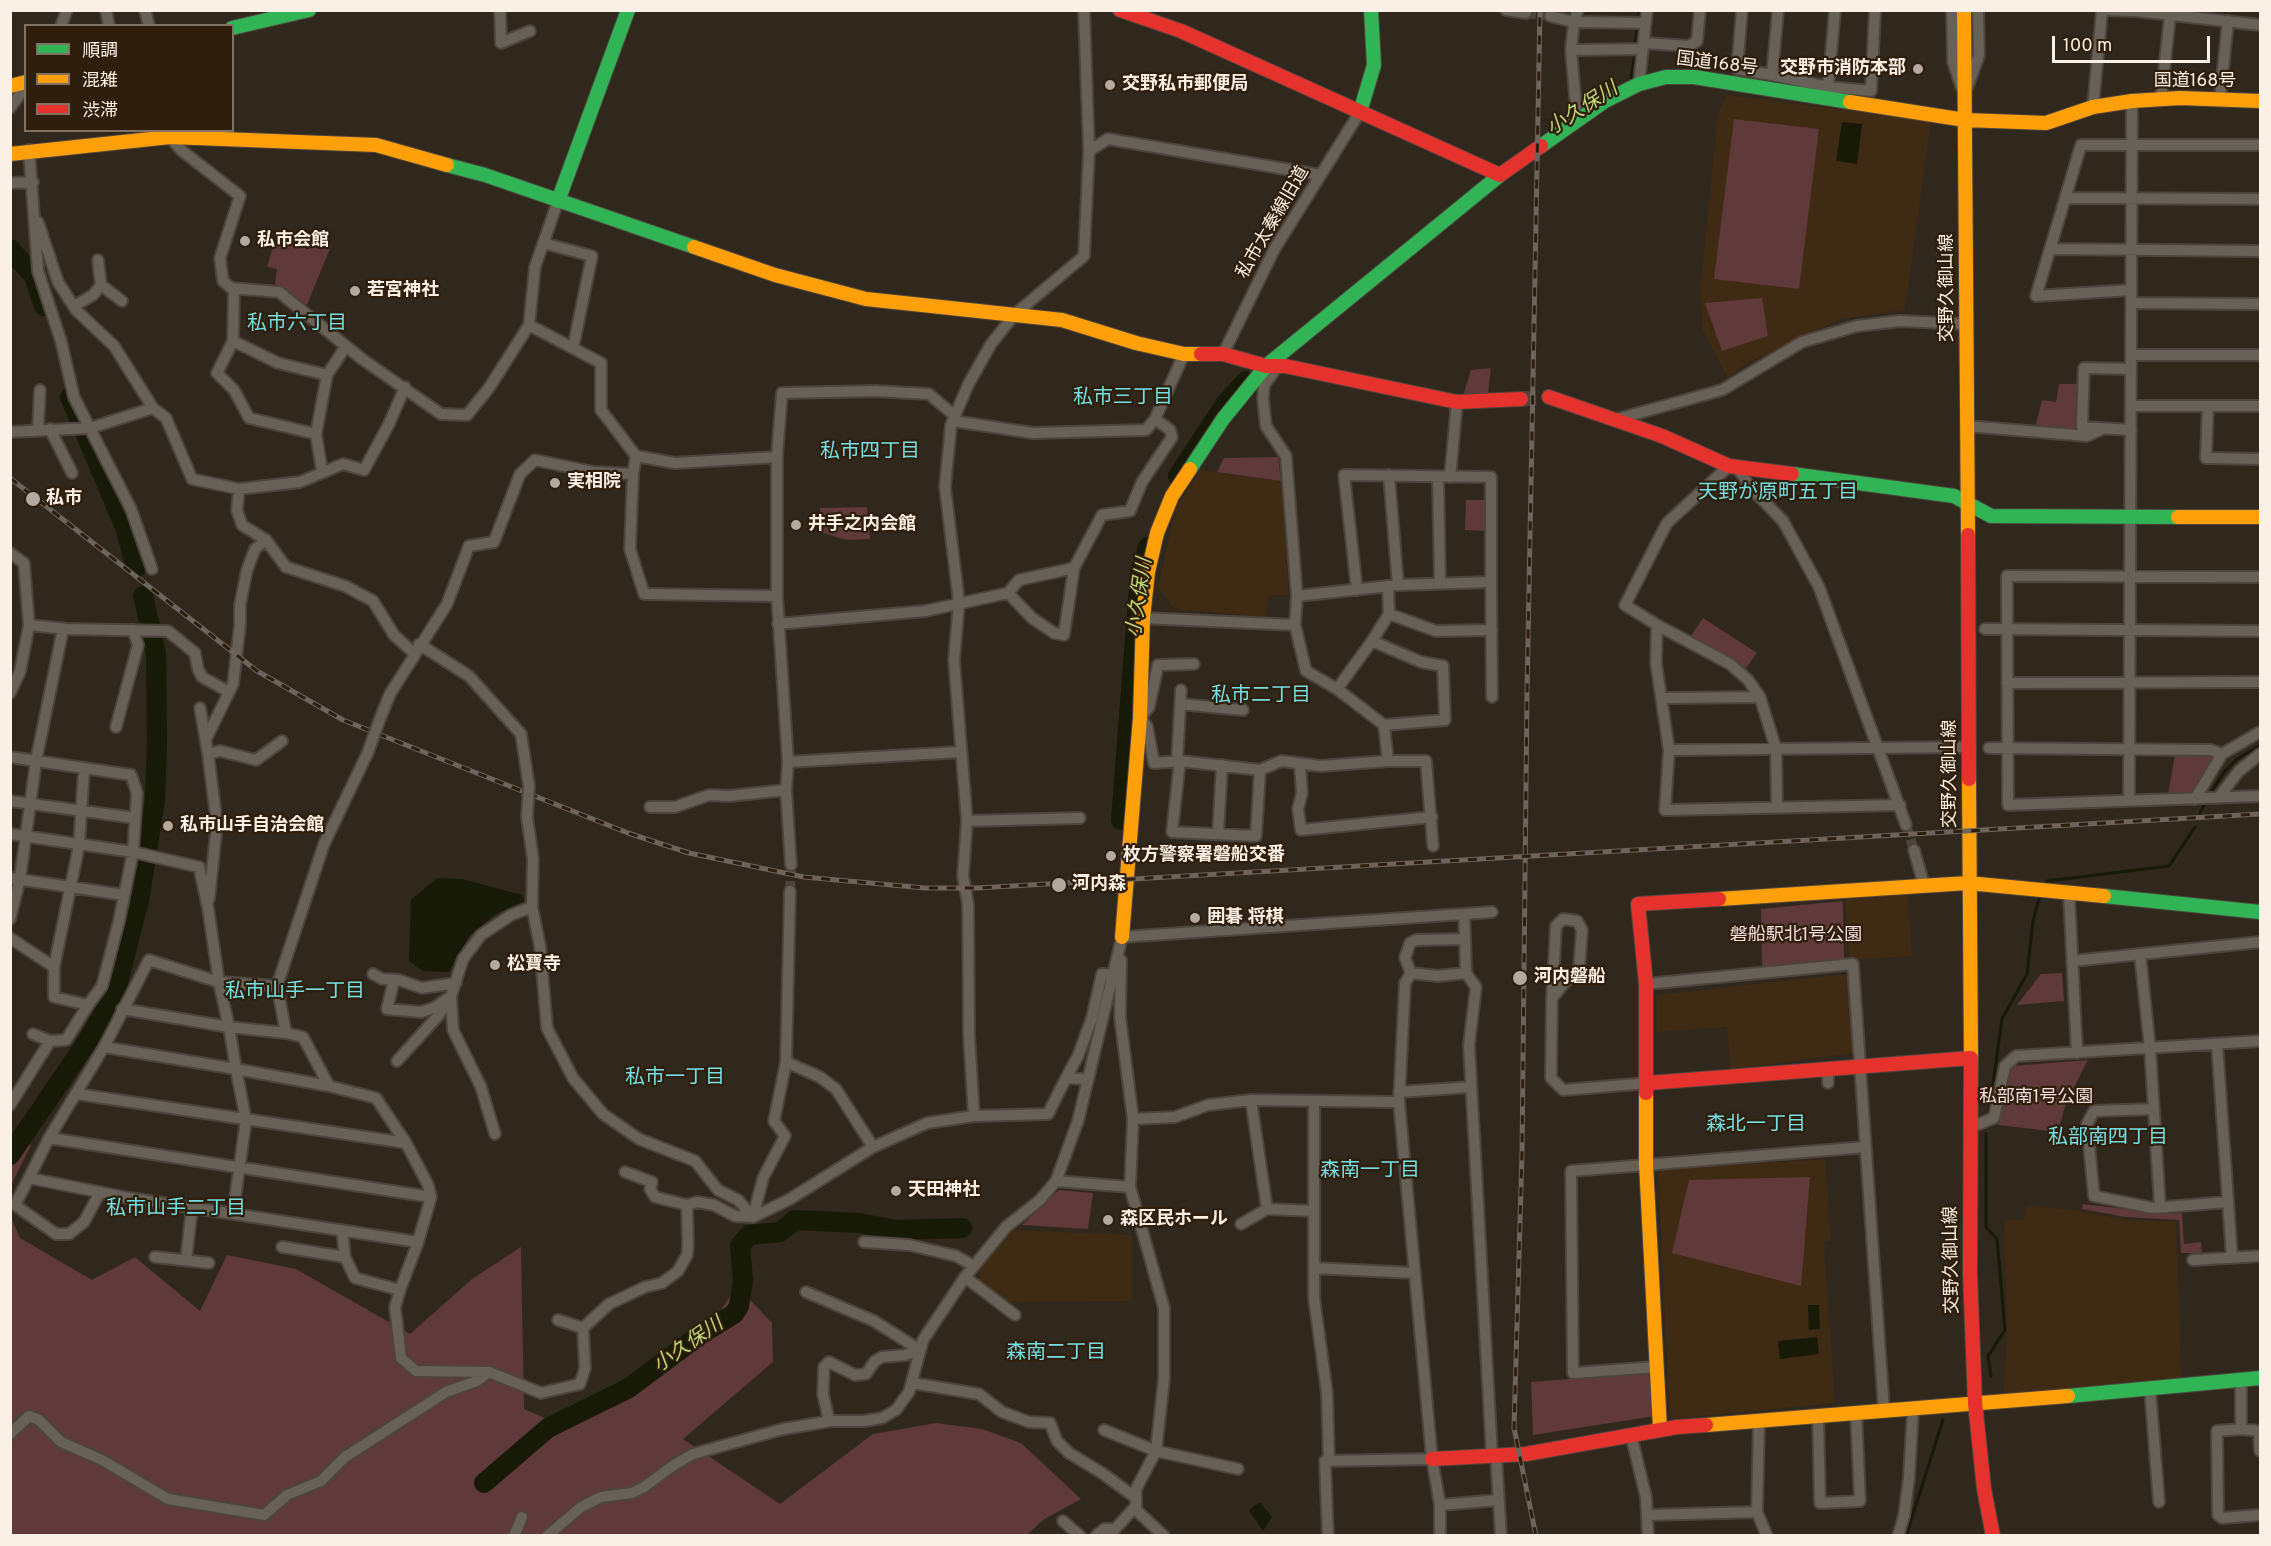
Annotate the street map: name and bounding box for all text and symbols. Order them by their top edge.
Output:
legend [24,24,234,132]
scale bar [2055,24,2212,62]
text: 100 m [2063,35,2112,58]
text: 順調 [82,40,118,63]
street label: 国道168号 [1675,49,1759,81]
place label: 交野市消防本部 [1780,58,1906,80]
marker: 交野市消防本部 [1911,62,1925,76]
text: 混雑 [82,70,118,93]
street label: 国道168号 [2154,71,2236,93]
place label: 交野私市郵便局 [1122,74,1248,96]
marker: 交野私市郵便局 [1103,78,1117,92]
water label: 小久保川 [1543,78,1623,142]
text: 渋滞 [82,100,118,123]
street label: 私市太秦線旧道 [1233,163,1315,283]
place label: 私市会館 [257,230,329,252]
marker: 私市会館 [238,234,252,248]
street label: 交野久御山線 [1937,234,1959,342]
place label: 若宮神社 [367,280,439,302]
marker: 若宮神社 [348,284,362,298]
district label: 私市六丁目 [247,313,347,337]
district label: 私市三丁目 [1073,387,1173,411]
district label: 私市四丁目 [820,441,920,465]
place label: 実相院 [567,472,621,494]
marker: 実相院 [548,476,562,490]
district label: 天野が原町五丁目 [1698,482,1858,506]
place label: 私市 [46,488,82,510]
marker: 私市 [24,490,42,508]
place label: 井手之内会館 [808,514,916,536]
marker: 井手之内会館 [789,518,803,532]
water label: 小久保川 [1124,557,1158,639]
district label: 私市二丁目 [1211,685,1311,709]
street label: 交野久御山線 [1940,720,1962,828]
place label: 私市山手自治会館 [180,815,324,837]
marker: 私市山手自治会館 [161,819,175,833]
place label: 枚方警察署磐船交番 [1123,845,1285,867]
marker: 枚方警察署磐船交番 [1104,849,1118,863]
place label: 河内森 [1072,874,1126,896]
marker: 河内森 [1050,876,1068,894]
place label: 囲碁 将棋 [1207,907,1283,929]
marker: 囲碁 将棋 [1188,911,1202,925]
park label: 磐船駅北1号公園 [1730,925,1862,947]
place label: 松寶寺 [507,954,561,976]
marker: 松寶寺 [488,958,502,972]
place label: 河内磐船 [1534,967,1606,989]
marker: 河内磐船 [1511,969,1529,987]
district label: 私市山手一丁目 [225,981,365,1005]
district label: 私市一丁目 [625,1067,725,1091]
park label: 私部南1号公園 [1979,1087,2093,1109]
district label: 森北一丁目 [1706,1114,1806,1138]
district label: 私部南四丁目 [2048,1127,2168,1151]
district label: 森南一丁目 [1320,1160,1420,1184]
place label: 天田神社 [908,1180,980,1202]
marker: 天田神社 [889,1184,903,1198]
district label: 私市山手二丁目 [106,1198,246,1222]
street label: 交野久御山線 [1941,1206,1965,1314]
place label: 森区民ホール [1120,1209,1228,1231]
marker: 森区民ホール [1101,1213,1115,1227]
water label: 小久保川 [649,1313,729,1379]
district label: 森南二丁目 [1006,1342,1106,1366]

